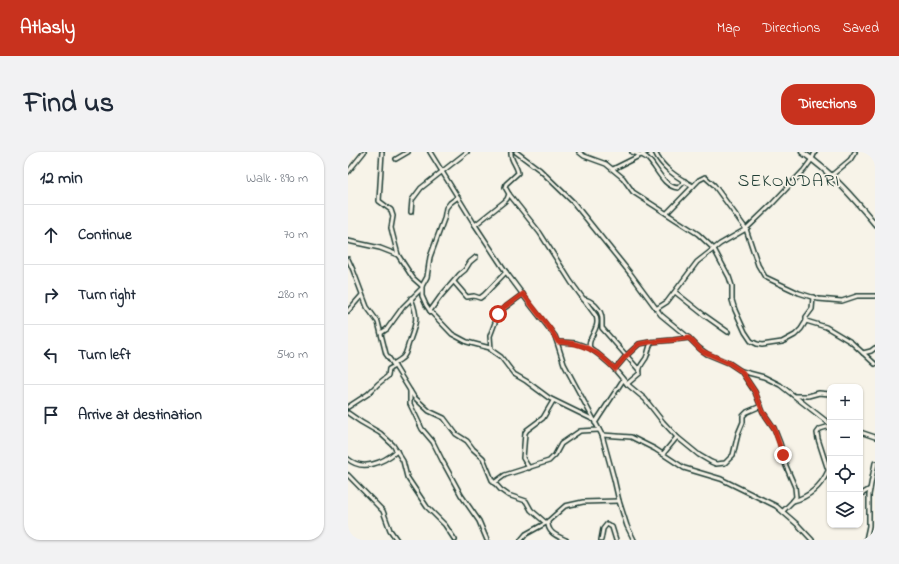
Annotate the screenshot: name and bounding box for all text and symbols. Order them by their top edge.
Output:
text: Atlasly [20,15,75,42]
text: Map [717,18,740,39]
text: Directions [762,18,820,39]
text: Saved [842,18,879,39]
text: Find us [24,84,114,125]
button: Directions [781,84,875,125]
text: 12 min [40,166,83,191]
text: Walk · 890 m [246,169,308,188]
district label: SEKONDARI [738,169,840,195]
icon: ahead [40,224,62,246]
text: Continue [78,224,132,246]
text: 70 m [284,225,308,244]
icon: right [40,284,62,306]
text: Turn right [78,284,136,306]
text: 280 m [278,285,308,304]
route start [489,305,507,323]
icon: left [40,344,62,366]
text: Turn left [78,344,131,366]
text: 540 m [276,345,308,364]
map controls [827,384,863,528]
button: + [827,384,863,420]
icon: arrive [40,404,62,426]
text: Arrive at destination [78,404,202,426]
button: − [827,420,863,456]
route end [774,446,792,464]
button: locate [827,456,863,492]
button: layers [827,492,863,528]

